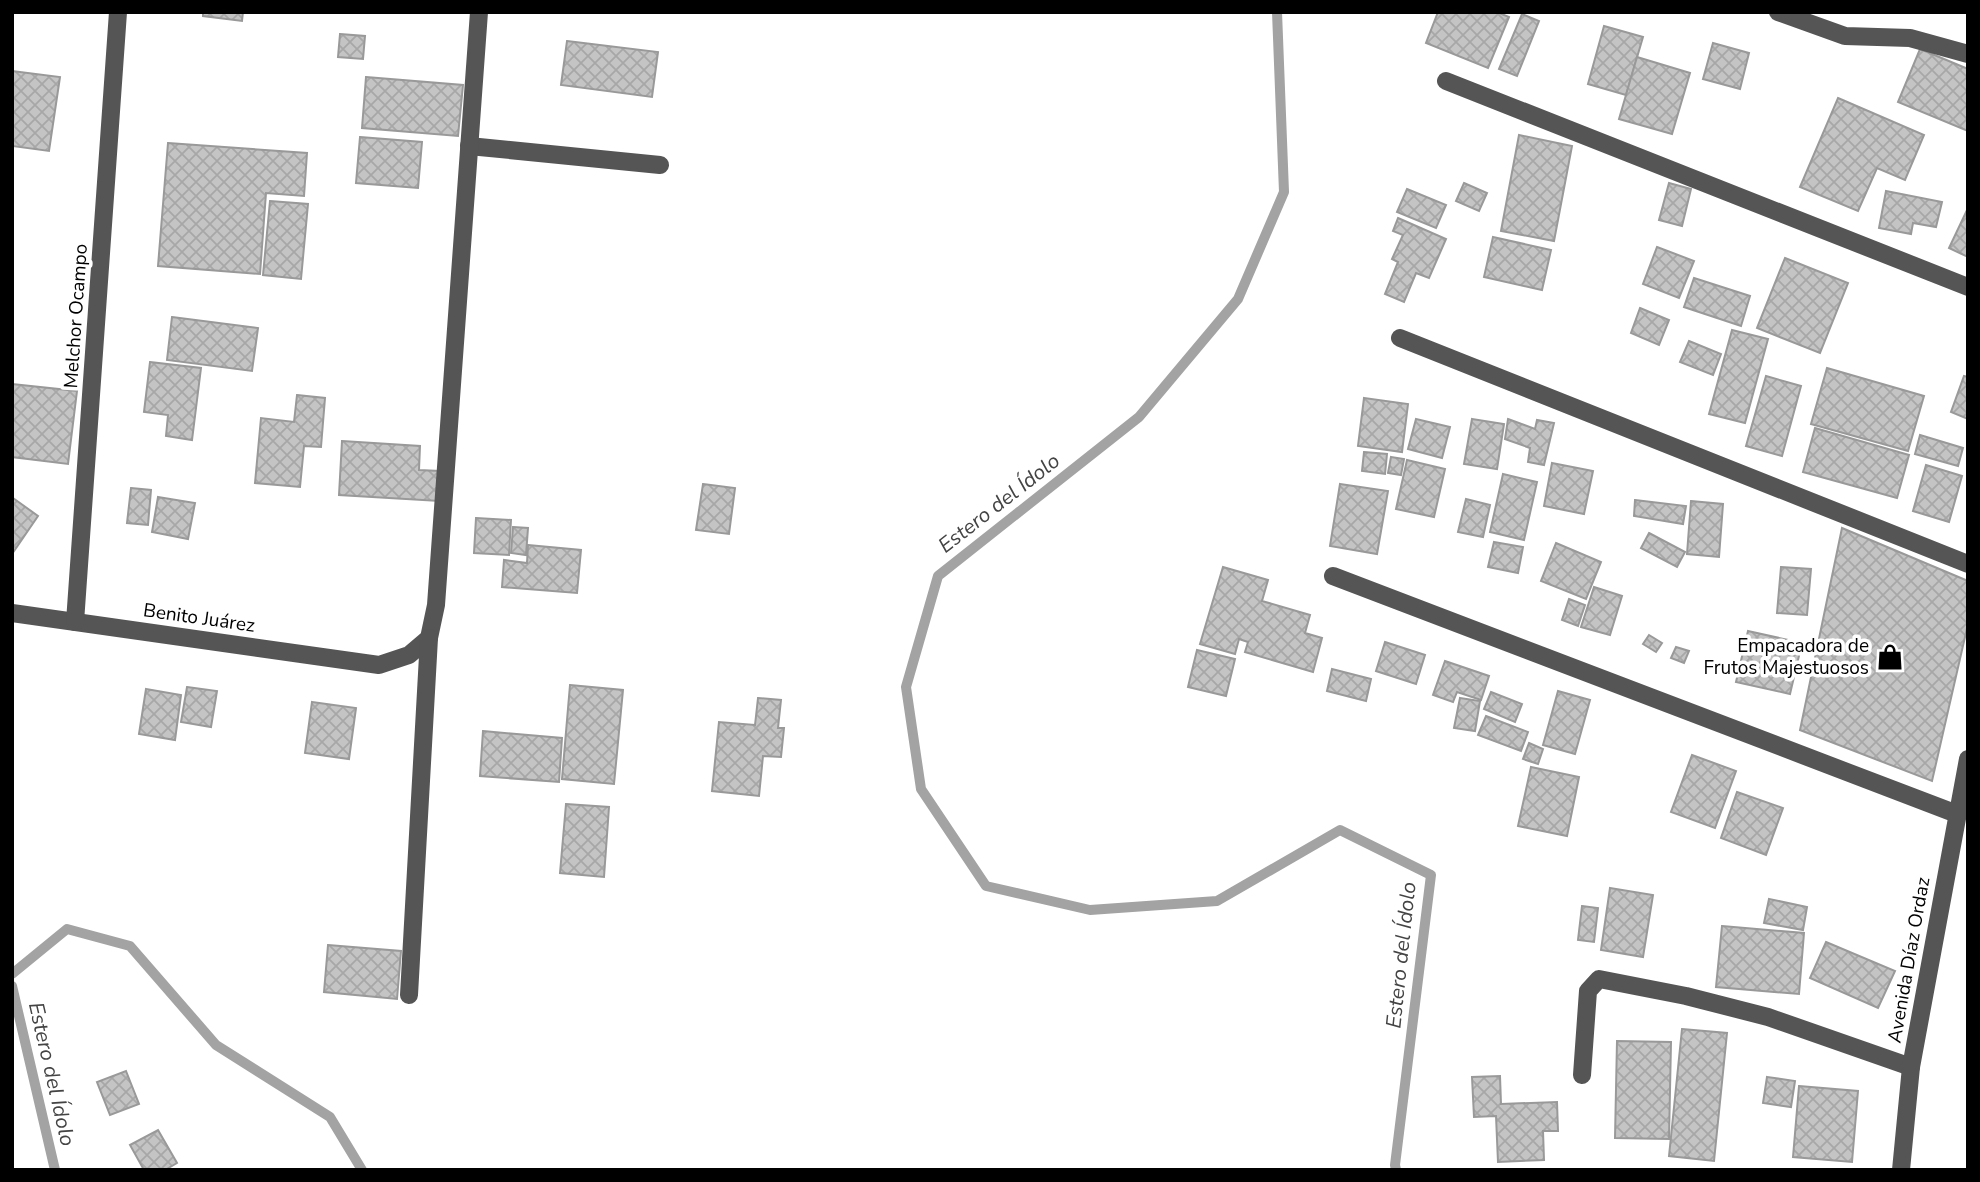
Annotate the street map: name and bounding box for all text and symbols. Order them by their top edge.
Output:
street label: Melchor Ocampo [58,243,94,389]
water label: Estero del Ídolo [932,447,1066,559]
street label: Benito Juárez [141,597,257,639]
place label: Empacadora de Frutos Majestuosos [1704,633,1869,681]
shop icon: Empacadora de Frutos Majestuosos [1875,642,1905,672]
street label: Avenida Díaz Ordaz [1882,875,1936,1045]
water label: Estero del Ídolo [1379,880,1423,1030]
water label: Estero del Ídolo [22,999,82,1149]

